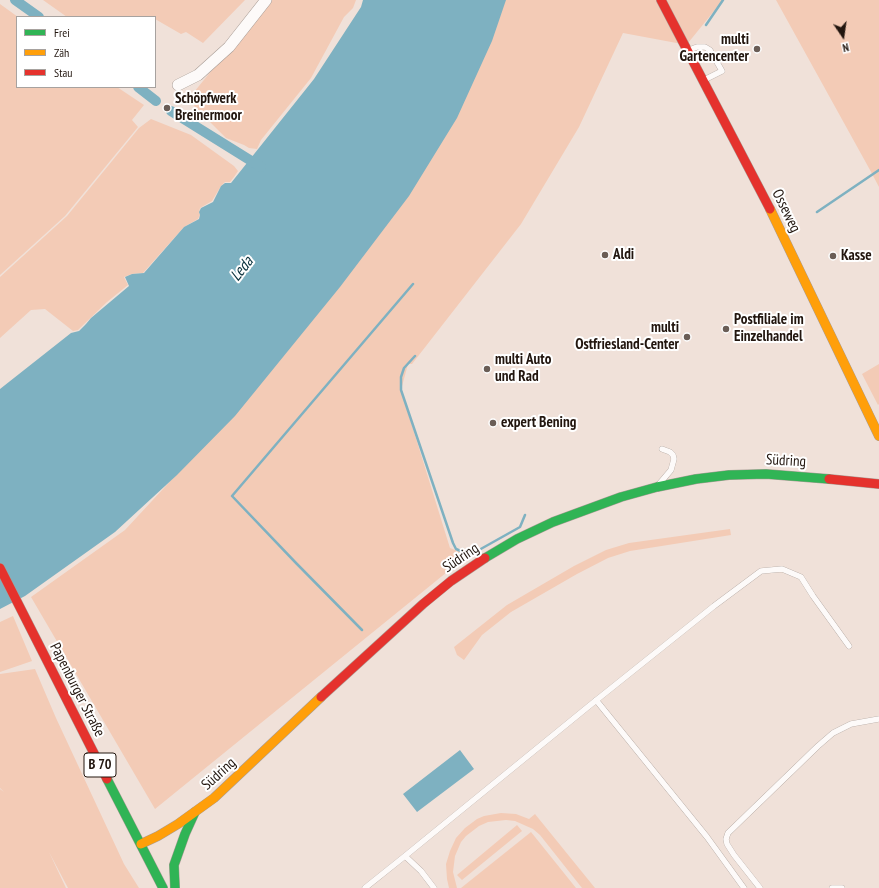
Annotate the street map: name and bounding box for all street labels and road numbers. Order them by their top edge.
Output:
street label: Osseweg [768,187,804,235]
street label: Südring [766,451,806,471]
street label: Südring [439,539,483,577]
street label: Papenburger Straße [46,640,108,740]
road number: B 70 [84,753,116,777]
street label: Südring [198,754,240,794]

